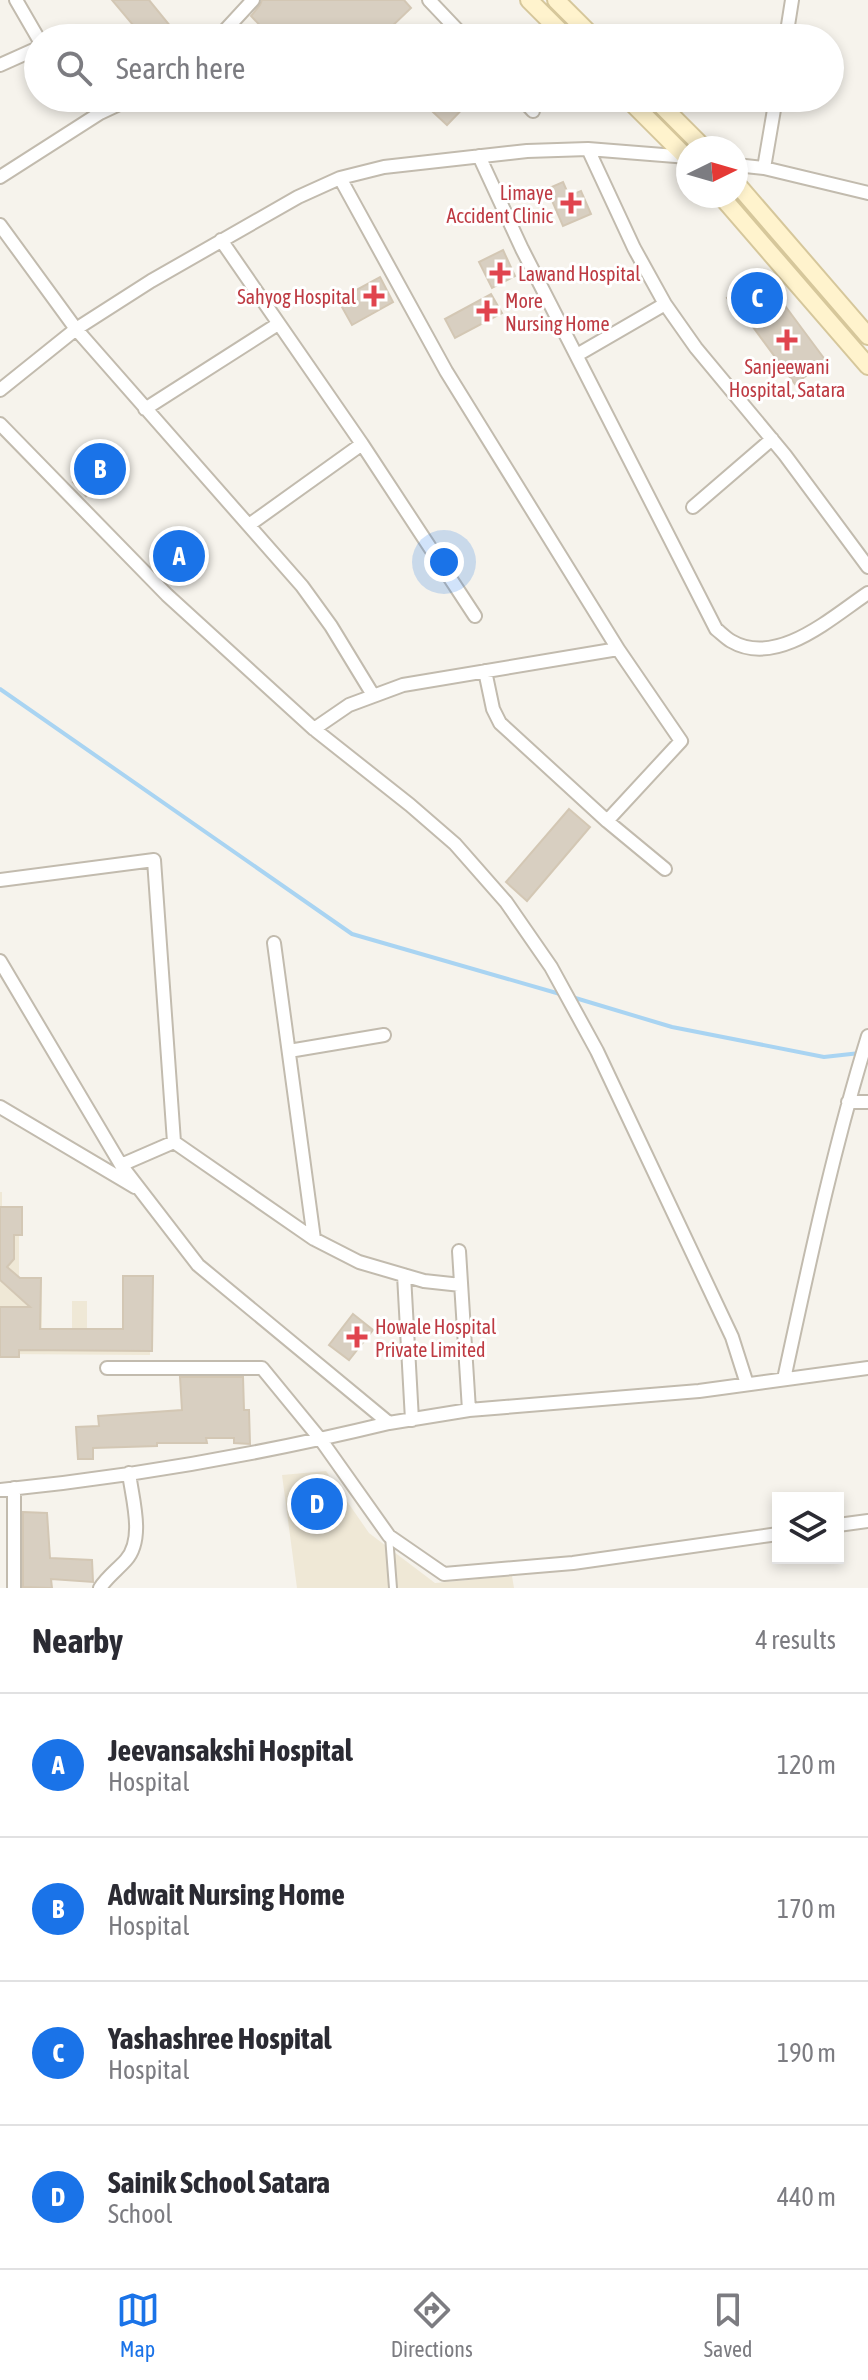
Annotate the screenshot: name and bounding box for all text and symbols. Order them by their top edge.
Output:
search box [24,24,844,112]
icon: search [52,46,96,90]
text: Search here [116,51,245,85]
north arrow [676,136,748,208]
place label: Limaye Accident Clinic [446,181,554,227]
marker: Limaye Accident Clinic [560,192,582,214]
marker: Lawand Hospital [489,262,511,284]
place label: Lawand Hospital [518,262,641,285]
pin: C [731,268,783,328]
place label: Sahyog Hospital [237,285,357,308]
marker: Sahyog Hospital [363,285,385,307]
place label: More Nursing Home [505,289,610,335]
marker: More Nursing Home [476,300,498,322]
marker: Sanjeewani Hospital, Satara [776,329,798,351]
place label: Sanjeewani Hospital, Satara [729,355,845,401]
pin: B [74,439,126,499]
pin: A [153,526,205,586]
your location [424,542,464,582]
place label: Howale Hospital Private Limited [375,1315,497,1361]
marker: Howale Hospital Private Limited [346,1326,368,1348]
pin: D [291,1474,343,1534]
map controls [772,1492,844,1564]
button: layers [772,1492,844,1564]
text: Nearby [32,1621,123,1660]
text: 4 results [755,1625,836,1655]
text: Jeevansakshi Hospital [108,1733,353,1767]
text: A [52,1750,64,1780]
text: 120 m [777,1750,836,1780]
text: Hospital [108,1767,189,1797]
text: Adwait Nursing Home [108,1877,345,1911]
text: B [52,1894,64,1924]
text: 170 m [777,1894,836,1924]
text: Hospital [108,1911,189,1941]
text: Yashashree Hospital [108,2021,332,2055]
text: C [52,2038,64,2068]
text: 190 m [777,2038,836,2068]
text: Hospital [108,2055,189,2085]
text: Sainik School Satara [108,2165,330,2199]
text: D [51,2182,65,2212]
text: 440 m [777,2182,836,2212]
text: School [108,2199,172,2229]
tab: Map [116,2288,160,2362]
tab: Directions [391,2288,473,2362]
tab: Saved [704,2288,752,2362]

